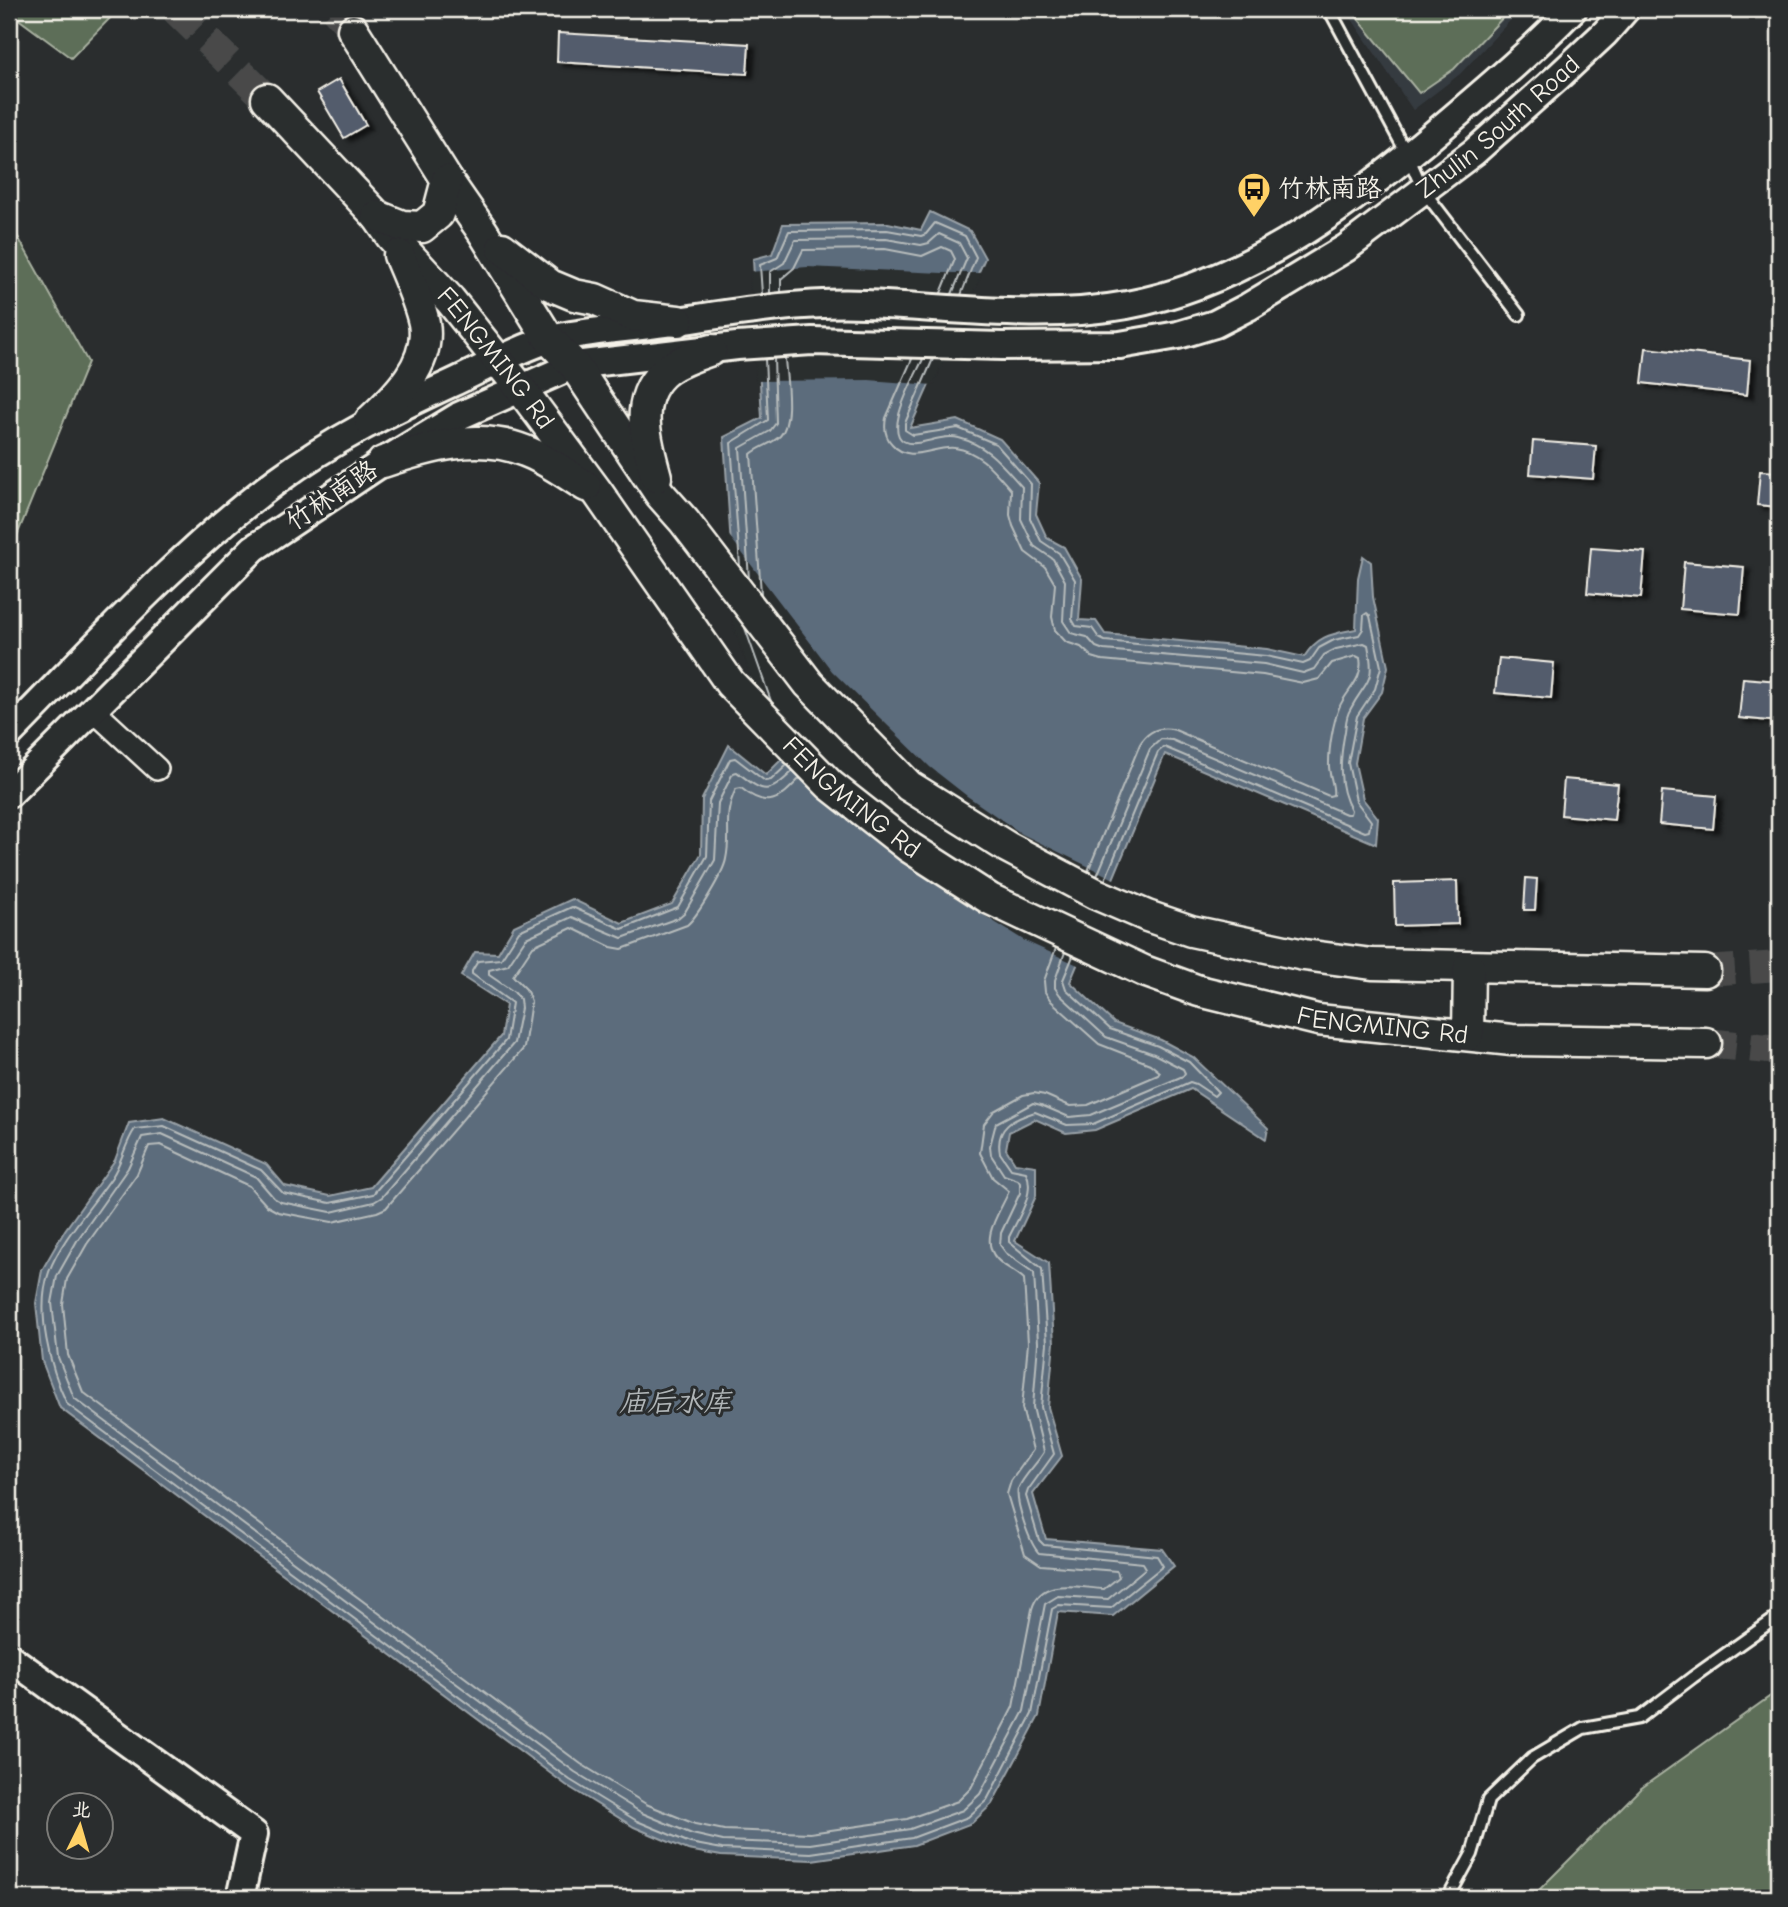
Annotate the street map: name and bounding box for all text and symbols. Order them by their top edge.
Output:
street label: Zhulin South Road [1411,49,1586,205]
bus stop icon: 竹林南路 [1235,170,1273,219]
place label: 竹林南路 [1278,174,1382,204]
street label: FENGMING Rd [431,281,560,435]
street label: 竹林南路 [280,454,384,538]
street label: FENGMING Rd [776,731,926,865]
street label: FENGMING Rd [1294,1000,1469,1050]
water label: 庙后水库 [619,1386,733,1418]
north arrow [46,1792,116,1862]
text: 北 [71,1798,92,1822]

